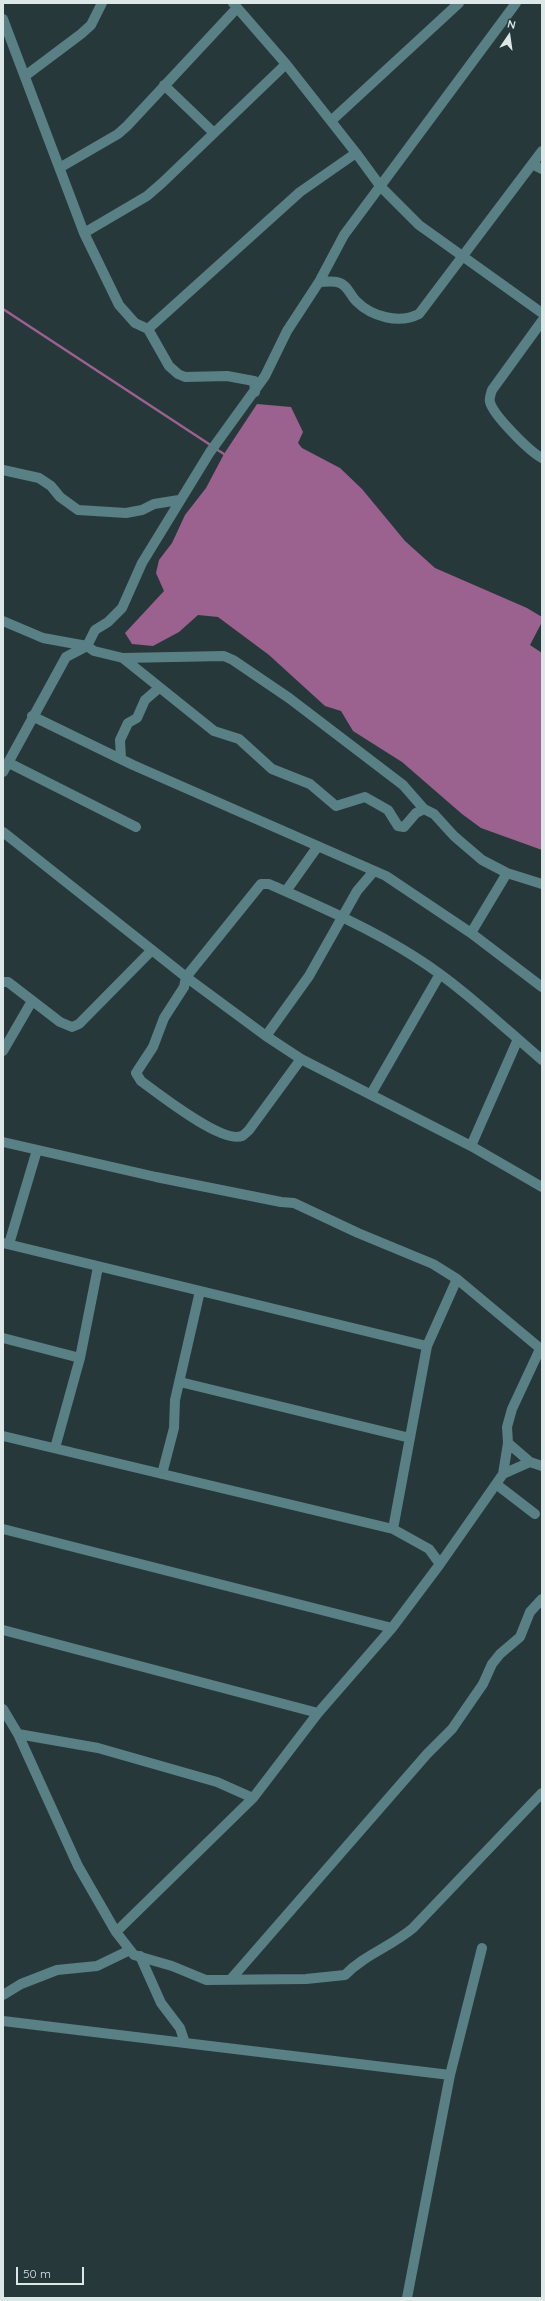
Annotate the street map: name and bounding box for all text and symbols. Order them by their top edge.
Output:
north arrow [489,16,529,56]
text: N [506,17,517,32]
scale bar [18,2259,86,2285]
text: 50 m [23,2266,51,2281]

